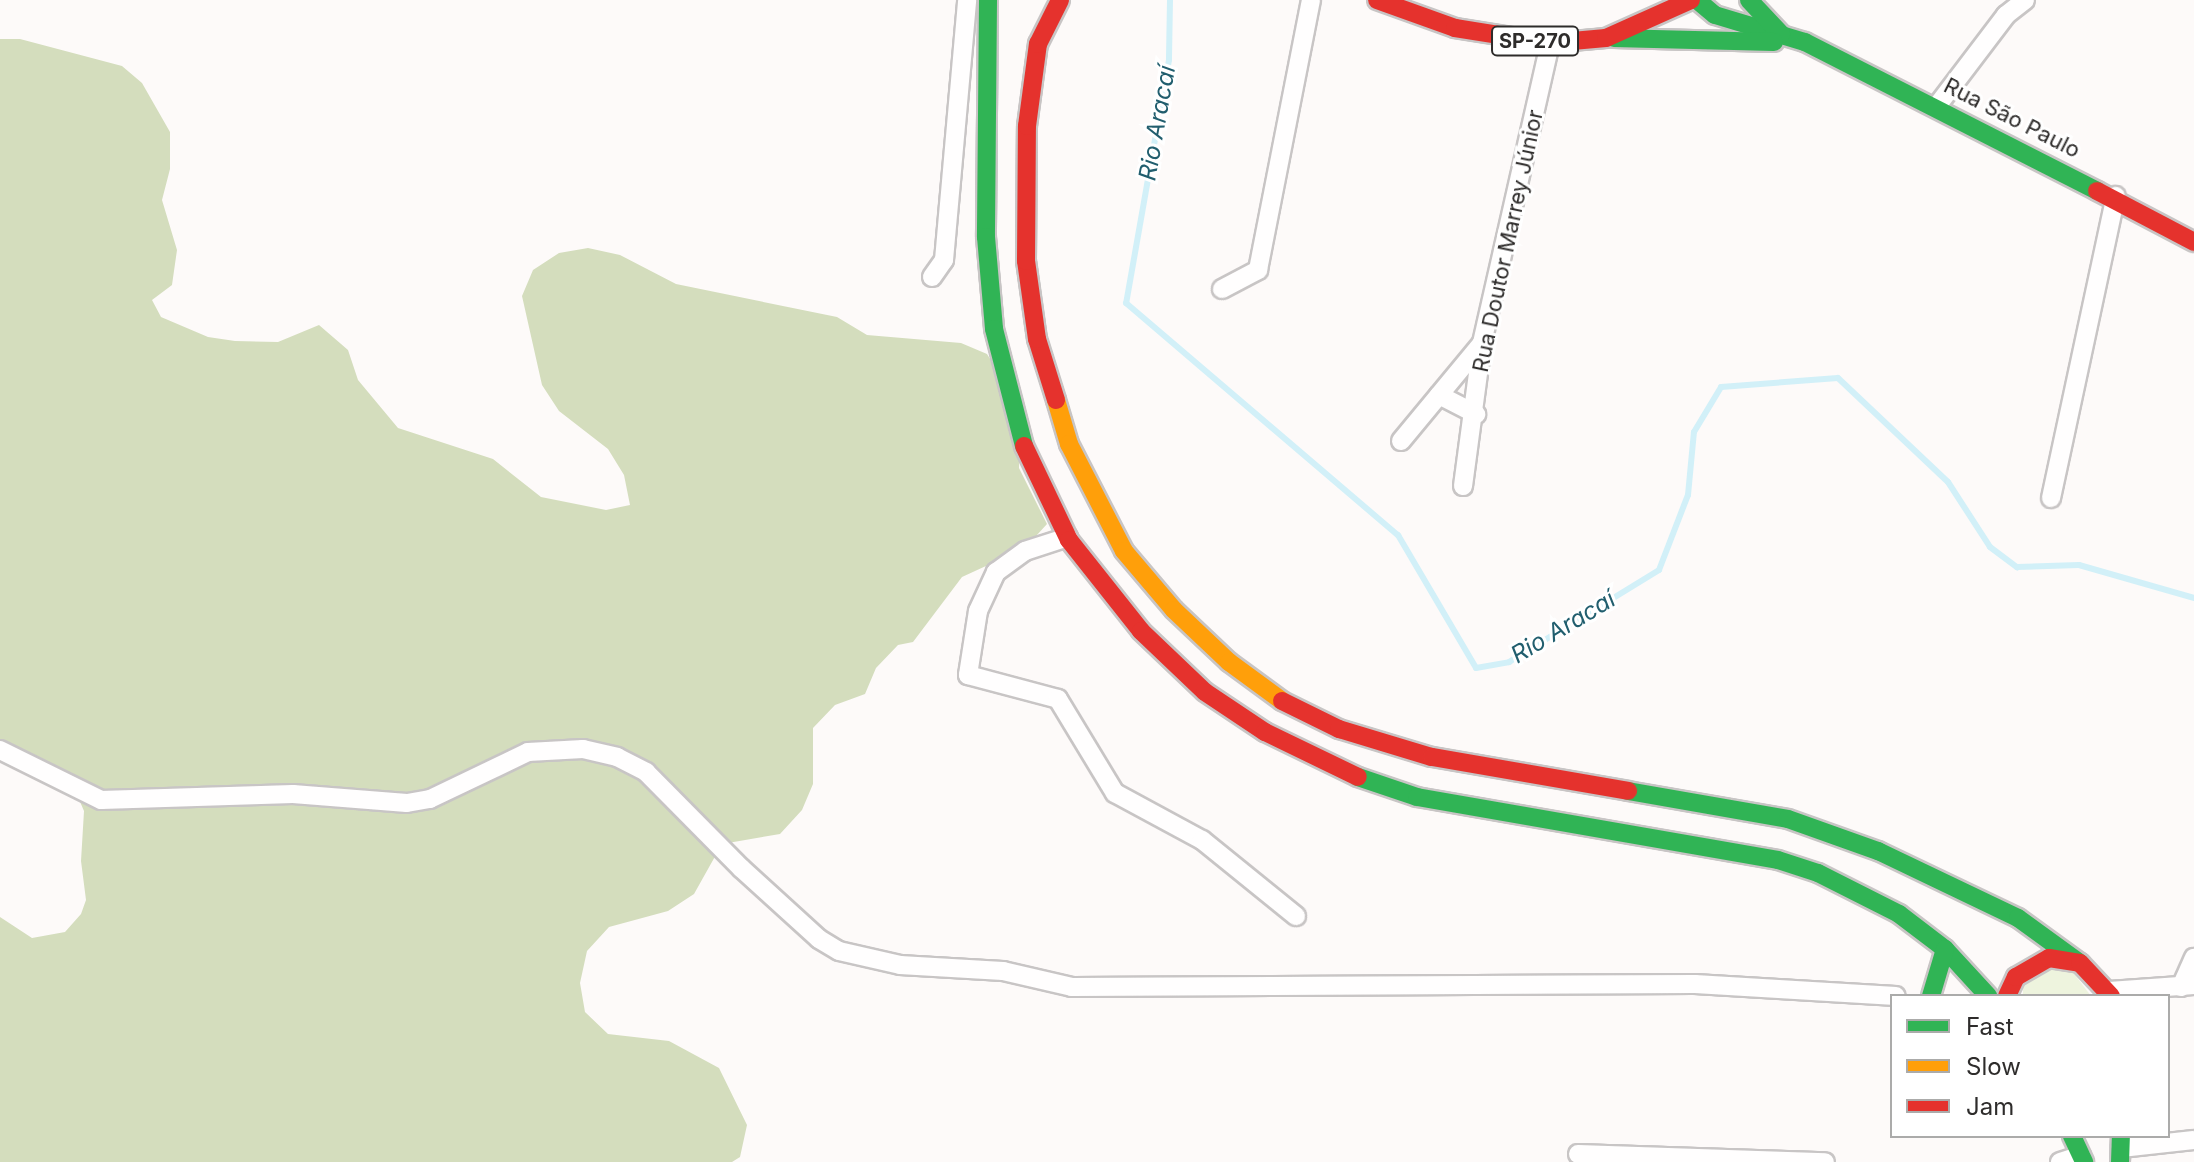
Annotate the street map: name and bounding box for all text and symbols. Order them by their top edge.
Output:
road number: SP-270 [1491,25,1579,57]
water label: Rio Aracaí [1133,63,1181,183]
street label: Rua São Paulo [1939,72,2085,164]
street label: Rua Doutor Marrey Júnior [1467,107,1549,375]
water label: Rio Aracaí [1506,585,1620,669]
legend [1890,994,2170,1138]
text: Fast [1966,1012,2014,1041]
text: Slow [1966,1052,2021,1081]
text: Jam [1966,1092,2014,1121]

